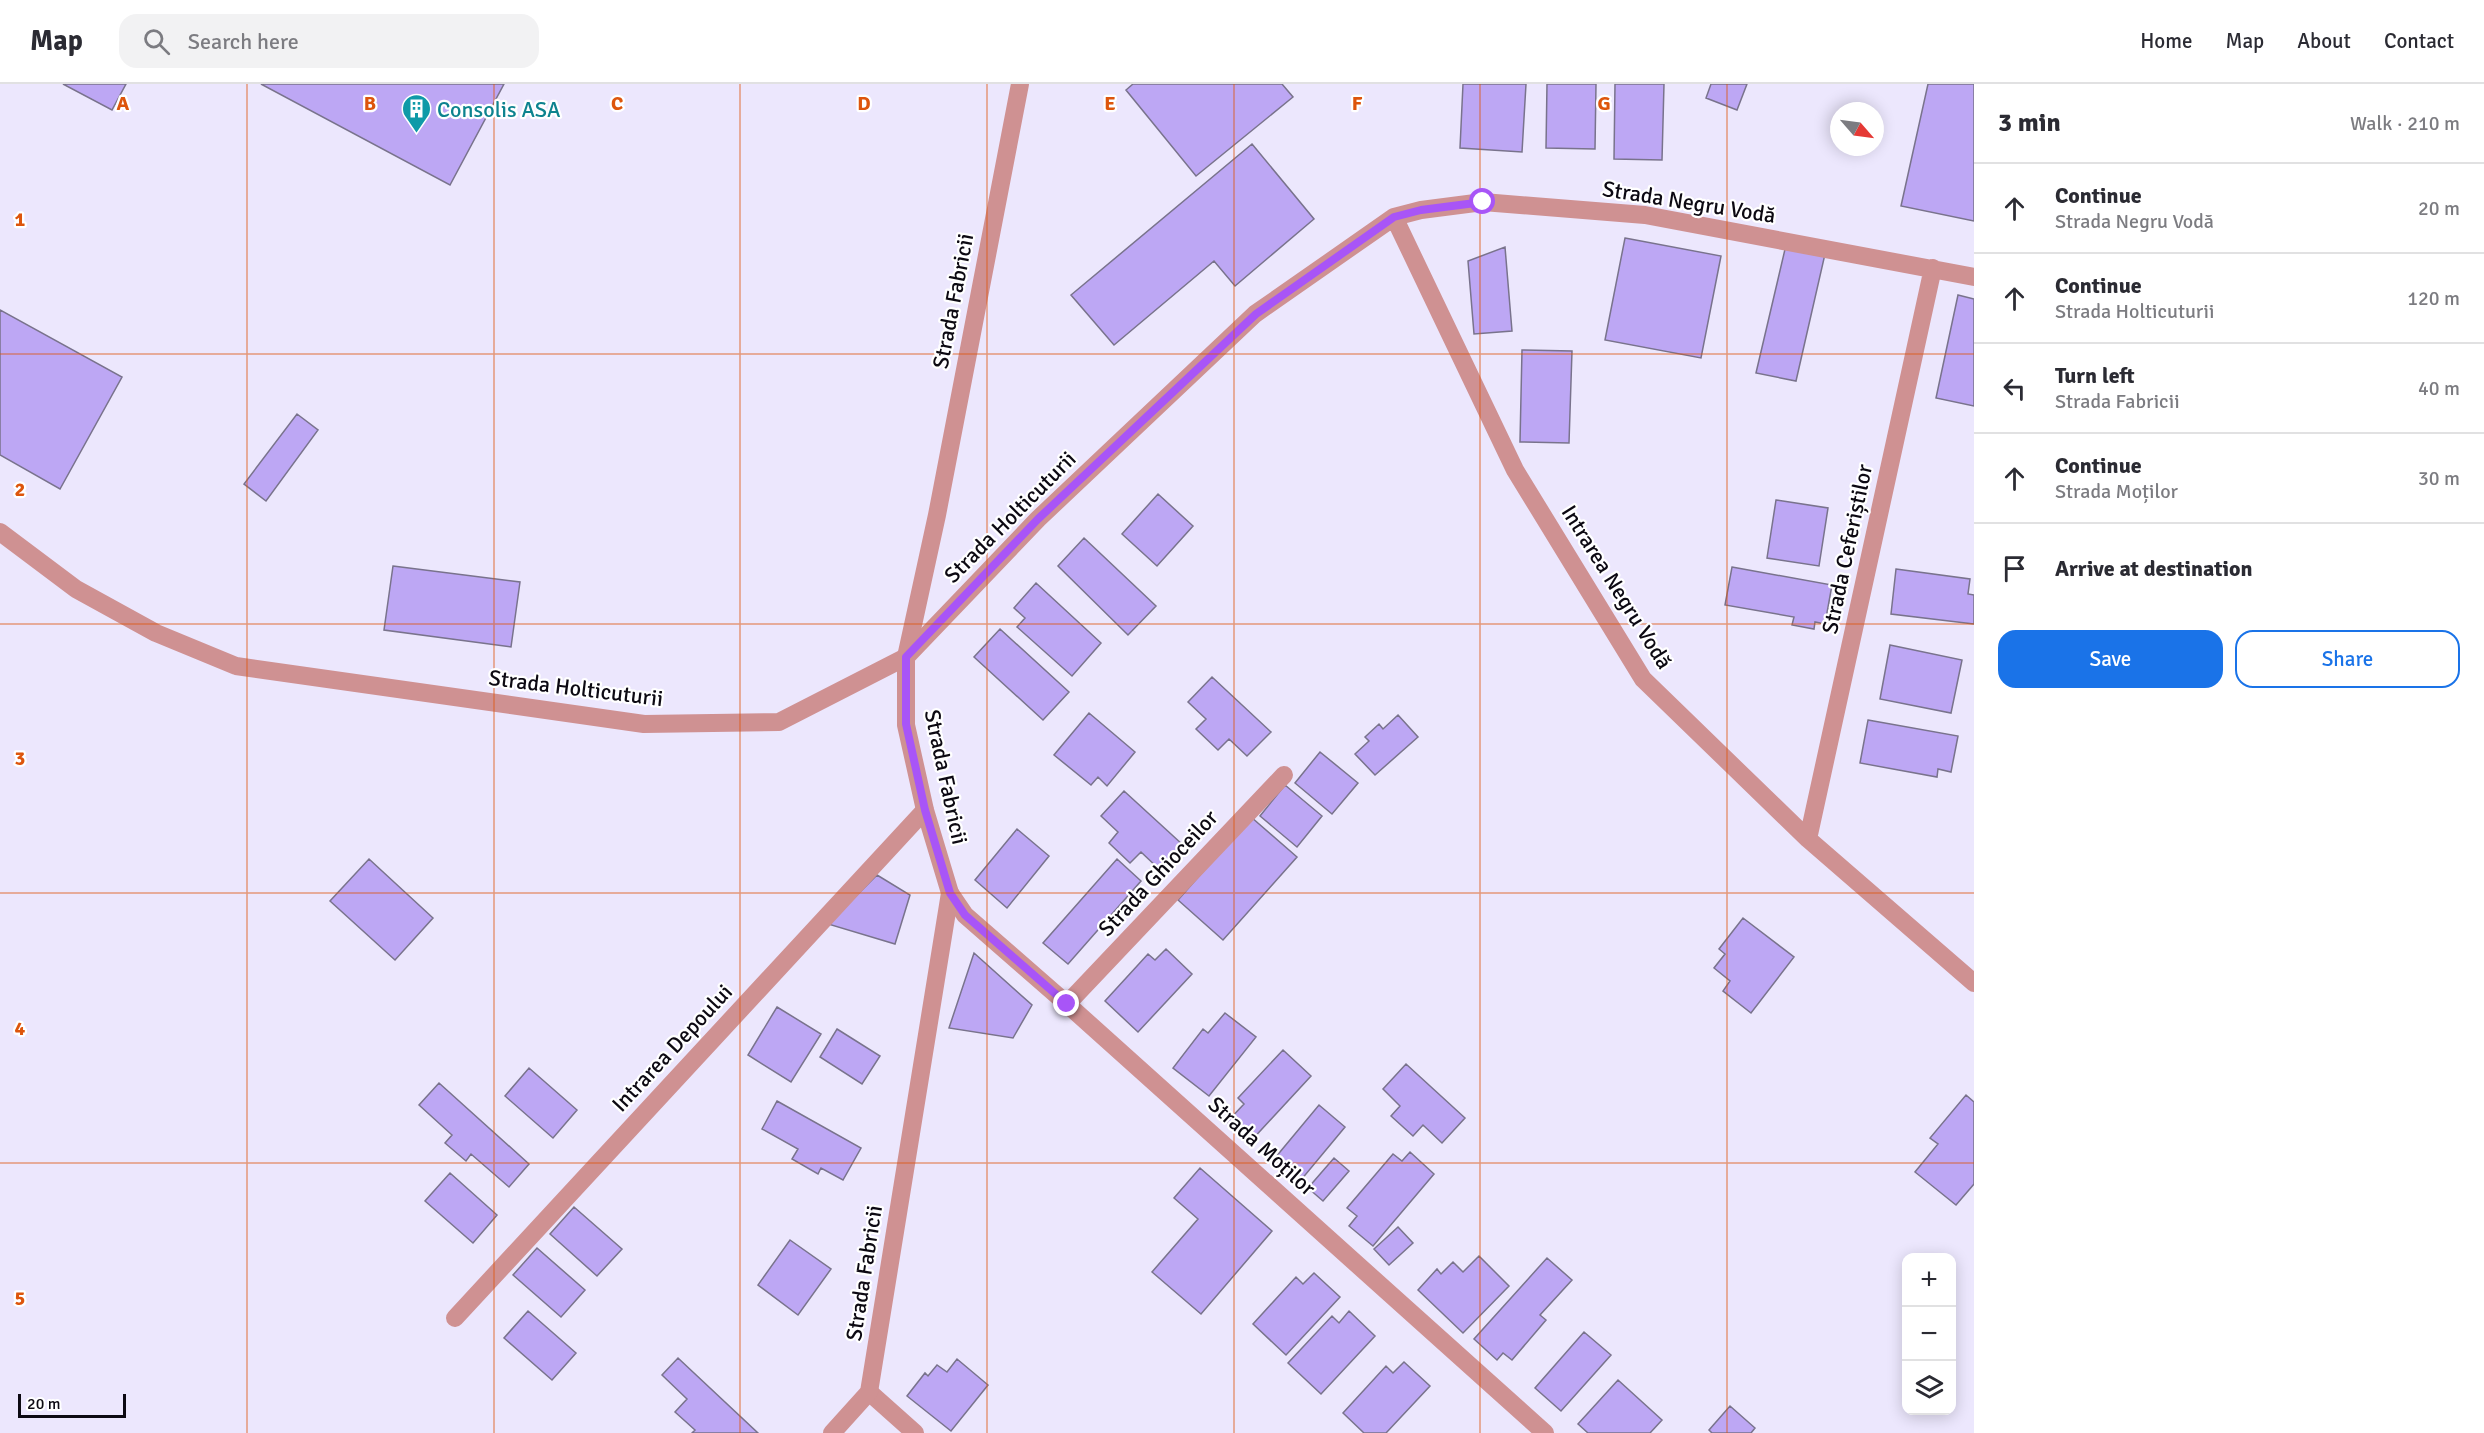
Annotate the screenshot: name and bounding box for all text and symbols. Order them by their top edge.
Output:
search box [119,14,539,68]
text: Map [30,24,83,58]
icon: search [140,25,173,58]
text: Search here [188,28,299,55]
text: Home [2140,28,2193,54]
text: Map [2226,28,2264,54]
text: About [2297,28,2351,54]
text: Contact [2384,28,2454,54]
text: A [117,91,130,116]
text: B [364,91,376,116]
text: C [611,91,623,116]
text: D [857,91,871,116]
text: E [1104,91,1116,116]
text: F [1352,91,1363,116]
text: G [1597,91,1611,116]
building icon: Consolis ASA [400,93,432,135]
place label: Consolis ASA [437,96,561,123]
north arrow [1830,102,1884,156]
text: 3 min [1998,107,2061,139]
text: Walk · 210 m [2350,111,2460,136]
street label: Strada Negru Vodă [1601,175,1777,229]
text: Continue [2055,182,2142,209]
route start [1469,188,1495,214]
icon: ahead [1998,192,2031,225]
text: 20 m [2418,196,2460,221]
text: 1 [15,207,26,232]
text: Strada Negru Vodă [2055,209,2214,234]
street label: Strada Fabricii [927,231,979,371]
text: Continue [2055,272,2142,299]
icon: ahead [1998,282,2031,315]
text: 120 m [2407,286,2460,311]
text: Strada Holticuturii [2055,299,2214,324]
text: Turn left [2055,362,2135,389]
icon: left [1998,372,2031,405]
text: 40 m [2418,376,2460,401]
text: Strada Fabricii [2055,389,2180,414]
street label: Strada Holticuturii [938,445,1082,589]
text: Continue [2055,452,2142,479]
street label: Strada Ceferiștilor [1816,462,1878,636]
icon: ahead [1998,462,2031,495]
text: 30 m [2418,466,2460,491]
text: 2 [15,477,25,502]
text: Strada Moților [2055,479,2178,504]
street label: Intrarea Negru Vodă [1556,500,1678,674]
icon: arrive [1998,552,2031,585]
text: Arrive at destination [2055,555,2252,582]
button: Save [1998,630,2223,688]
button: Share [2235,630,2460,688]
street label: Strada Holticuturii [487,664,665,712]
street label: Strada Fabricii [919,707,973,847]
text: 3 [15,746,25,771]
street label: Strada Ghioceilor [1093,804,1223,942]
street label: Intrarea Depoului [606,979,738,1117]
route end [1053,990,1079,1016]
text: 4 [15,1016,26,1041]
street label: Strada Moților [1203,1091,1321,1201]
street label: Strada Fabricii [840,1203,888,1343]
map controls [1902,1253,1956,1415]
button: + [1902,1253,1956,1307]
text: 5 [15,1286,25,1311]
button: − [1902,1307,1956,1361]
button: layers [1902,1361,1956,1415]
scale bar [18,1391,126,1418]
text: 20 m [27,1394,61,1414]

